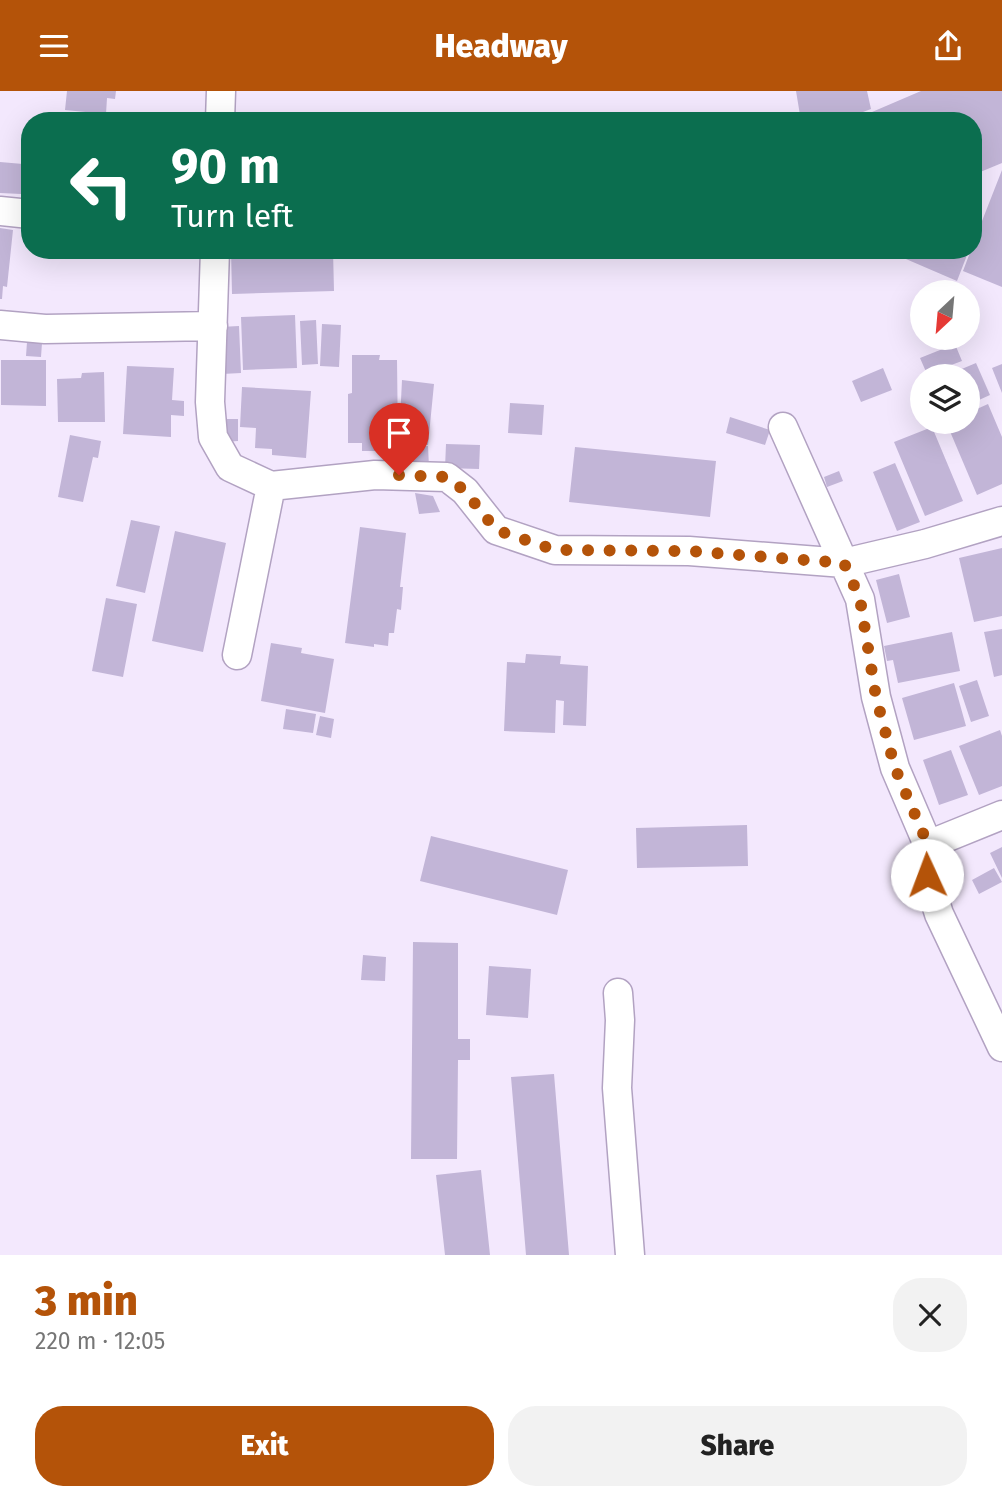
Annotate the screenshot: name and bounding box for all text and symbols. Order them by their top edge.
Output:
icon: menu [35,27,73,65]
text: Headway [434,27,568,65]
icon: share [929,27,967,65]
text: 90 m [171,137,280,196]
icon: left [56,140,147,231]
text: Turn left [171,197,293,235]
north arrow [910,280,980,350]
map controls [910,280,980,434]
button: layers [910,364,980,434]
pin [369,403,429,475]
icon: arrive [380,414,418,452]
position arrow [890,838,964,912]
text: 3 min [35,1276,138,1326]
button: close [893,1278,967,1352]
text: 220 m · 12:05 [35,1327,165,1355]
button: Exit [35,1406,494,1486]
button: Share [508,1406,967,1486]

